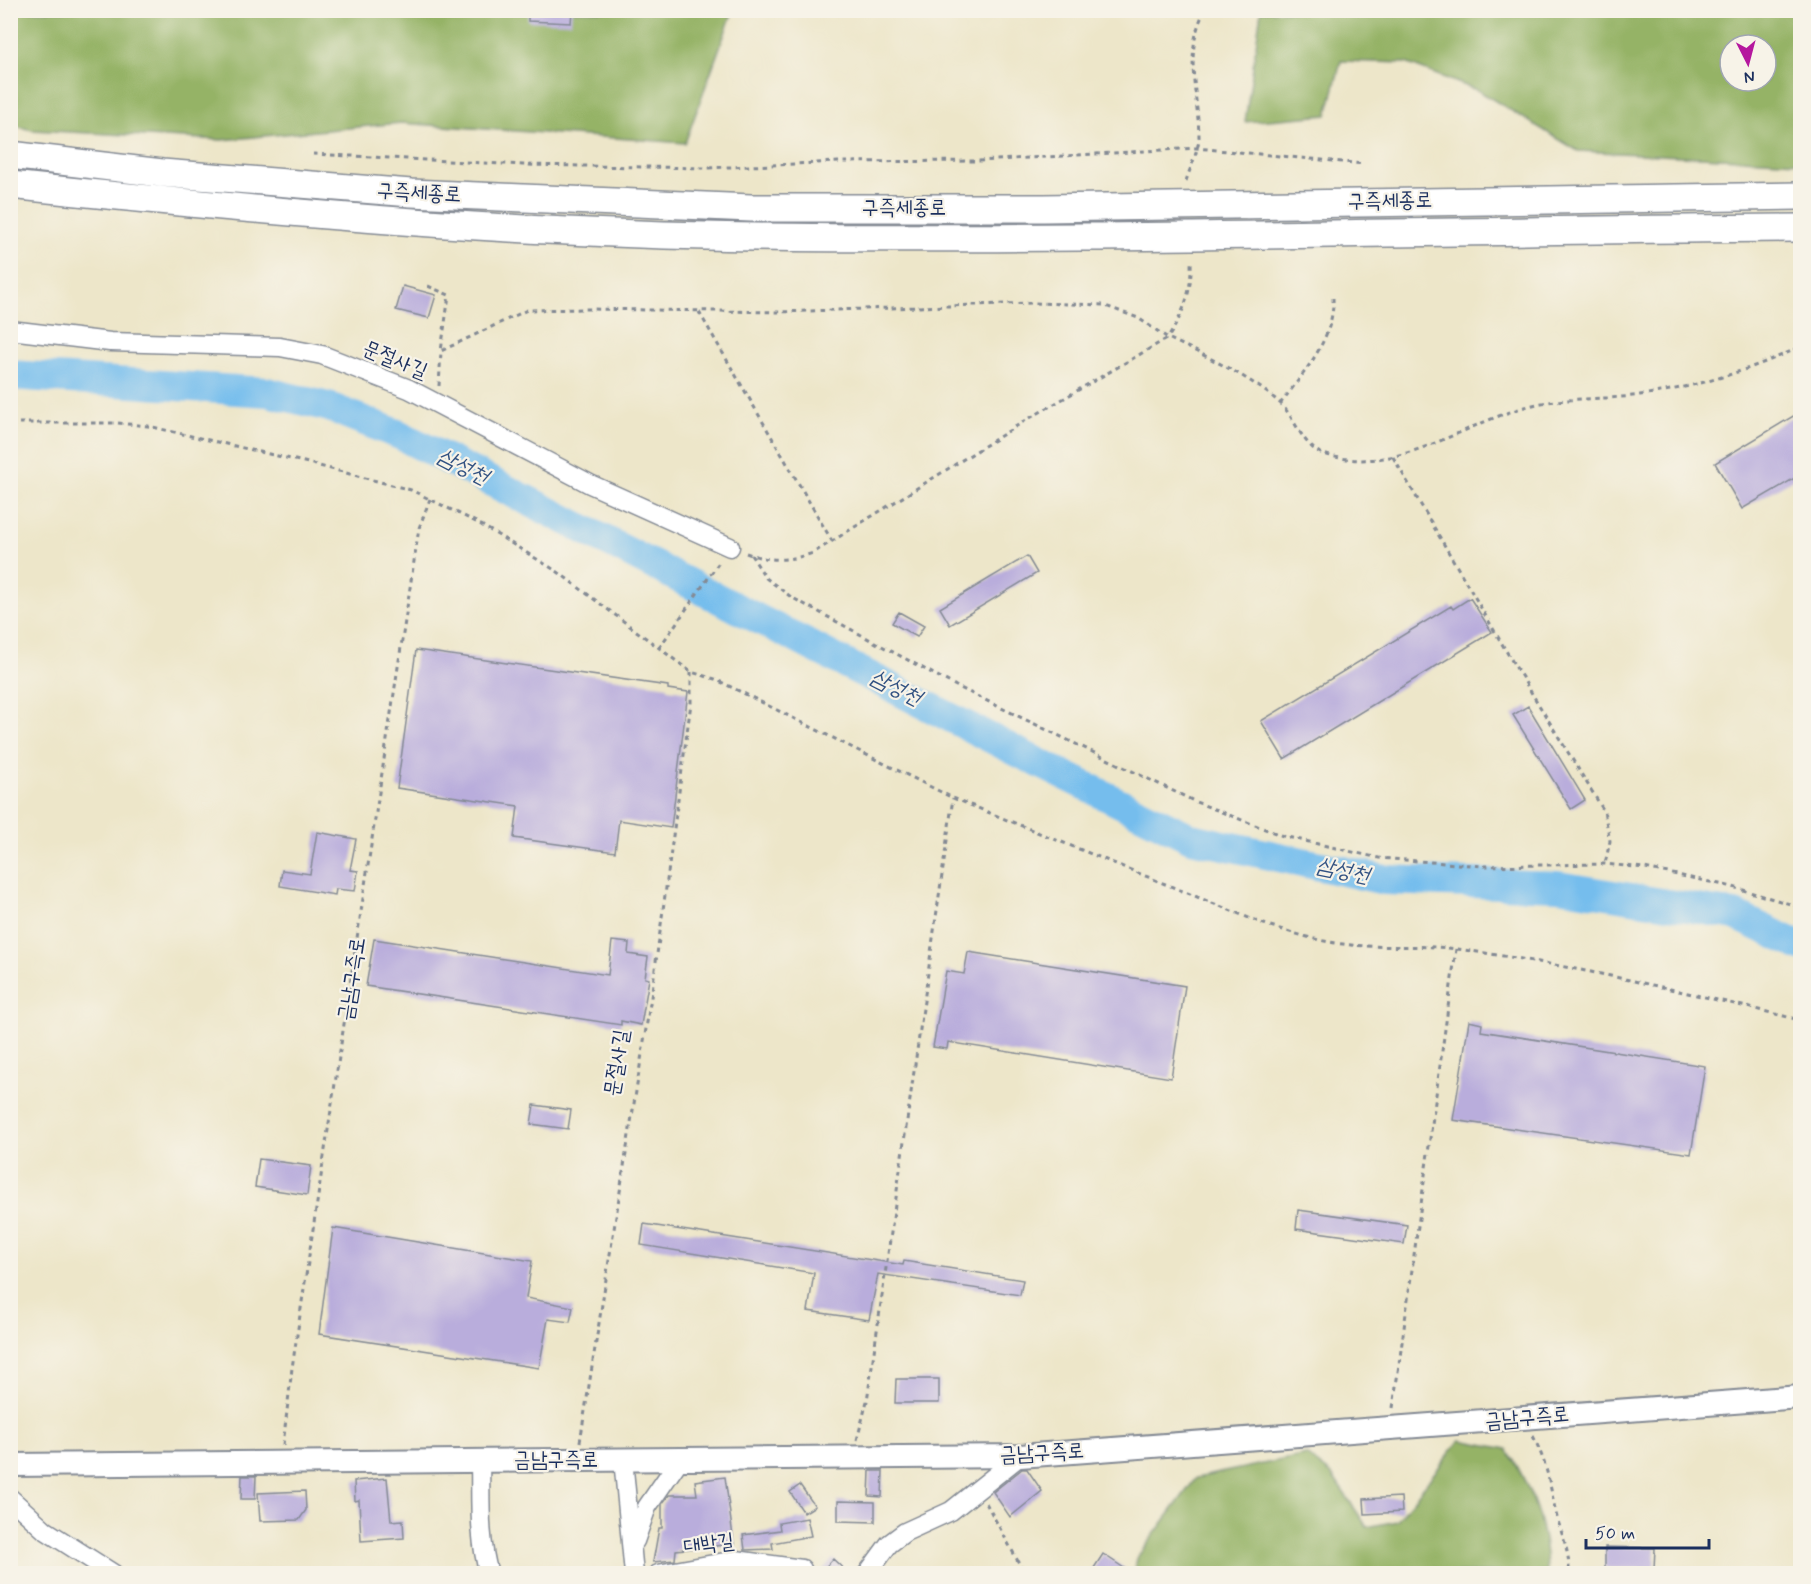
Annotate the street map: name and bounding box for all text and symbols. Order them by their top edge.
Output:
north arrow [1718,33,1778,93]
text: N [1743,65,1756,87]
street label: 구즉세종로 [376,177,462,209]
street label: 구즉세종로 [1348,186,1432,216]
street label: 구즉세종로 [862,194,946,222]
street label: 문절사길 [358,334,432,386]
water label: 삼성천 [433,442,495,493]
water label: 삼성천 [866,663,928,714]
water label: 삼성천 [1314,852,1374,891]
street label: 금남구즉로 [332,935,372,1023]
street label: 문절사길 [598,1027,636,1099]
street label: 금남구즉로 [1484,1400,1570,1436]
street label: 금남구즉로 [999,1437,1085,1469]
street label: 금남구즉로 [514,1446,598,1474]
scale bar [1586,1512,1709,1550]
text: 50 m [1595,1522,1635,1546]
street label: 대박길 [682,1527,736,1561]

